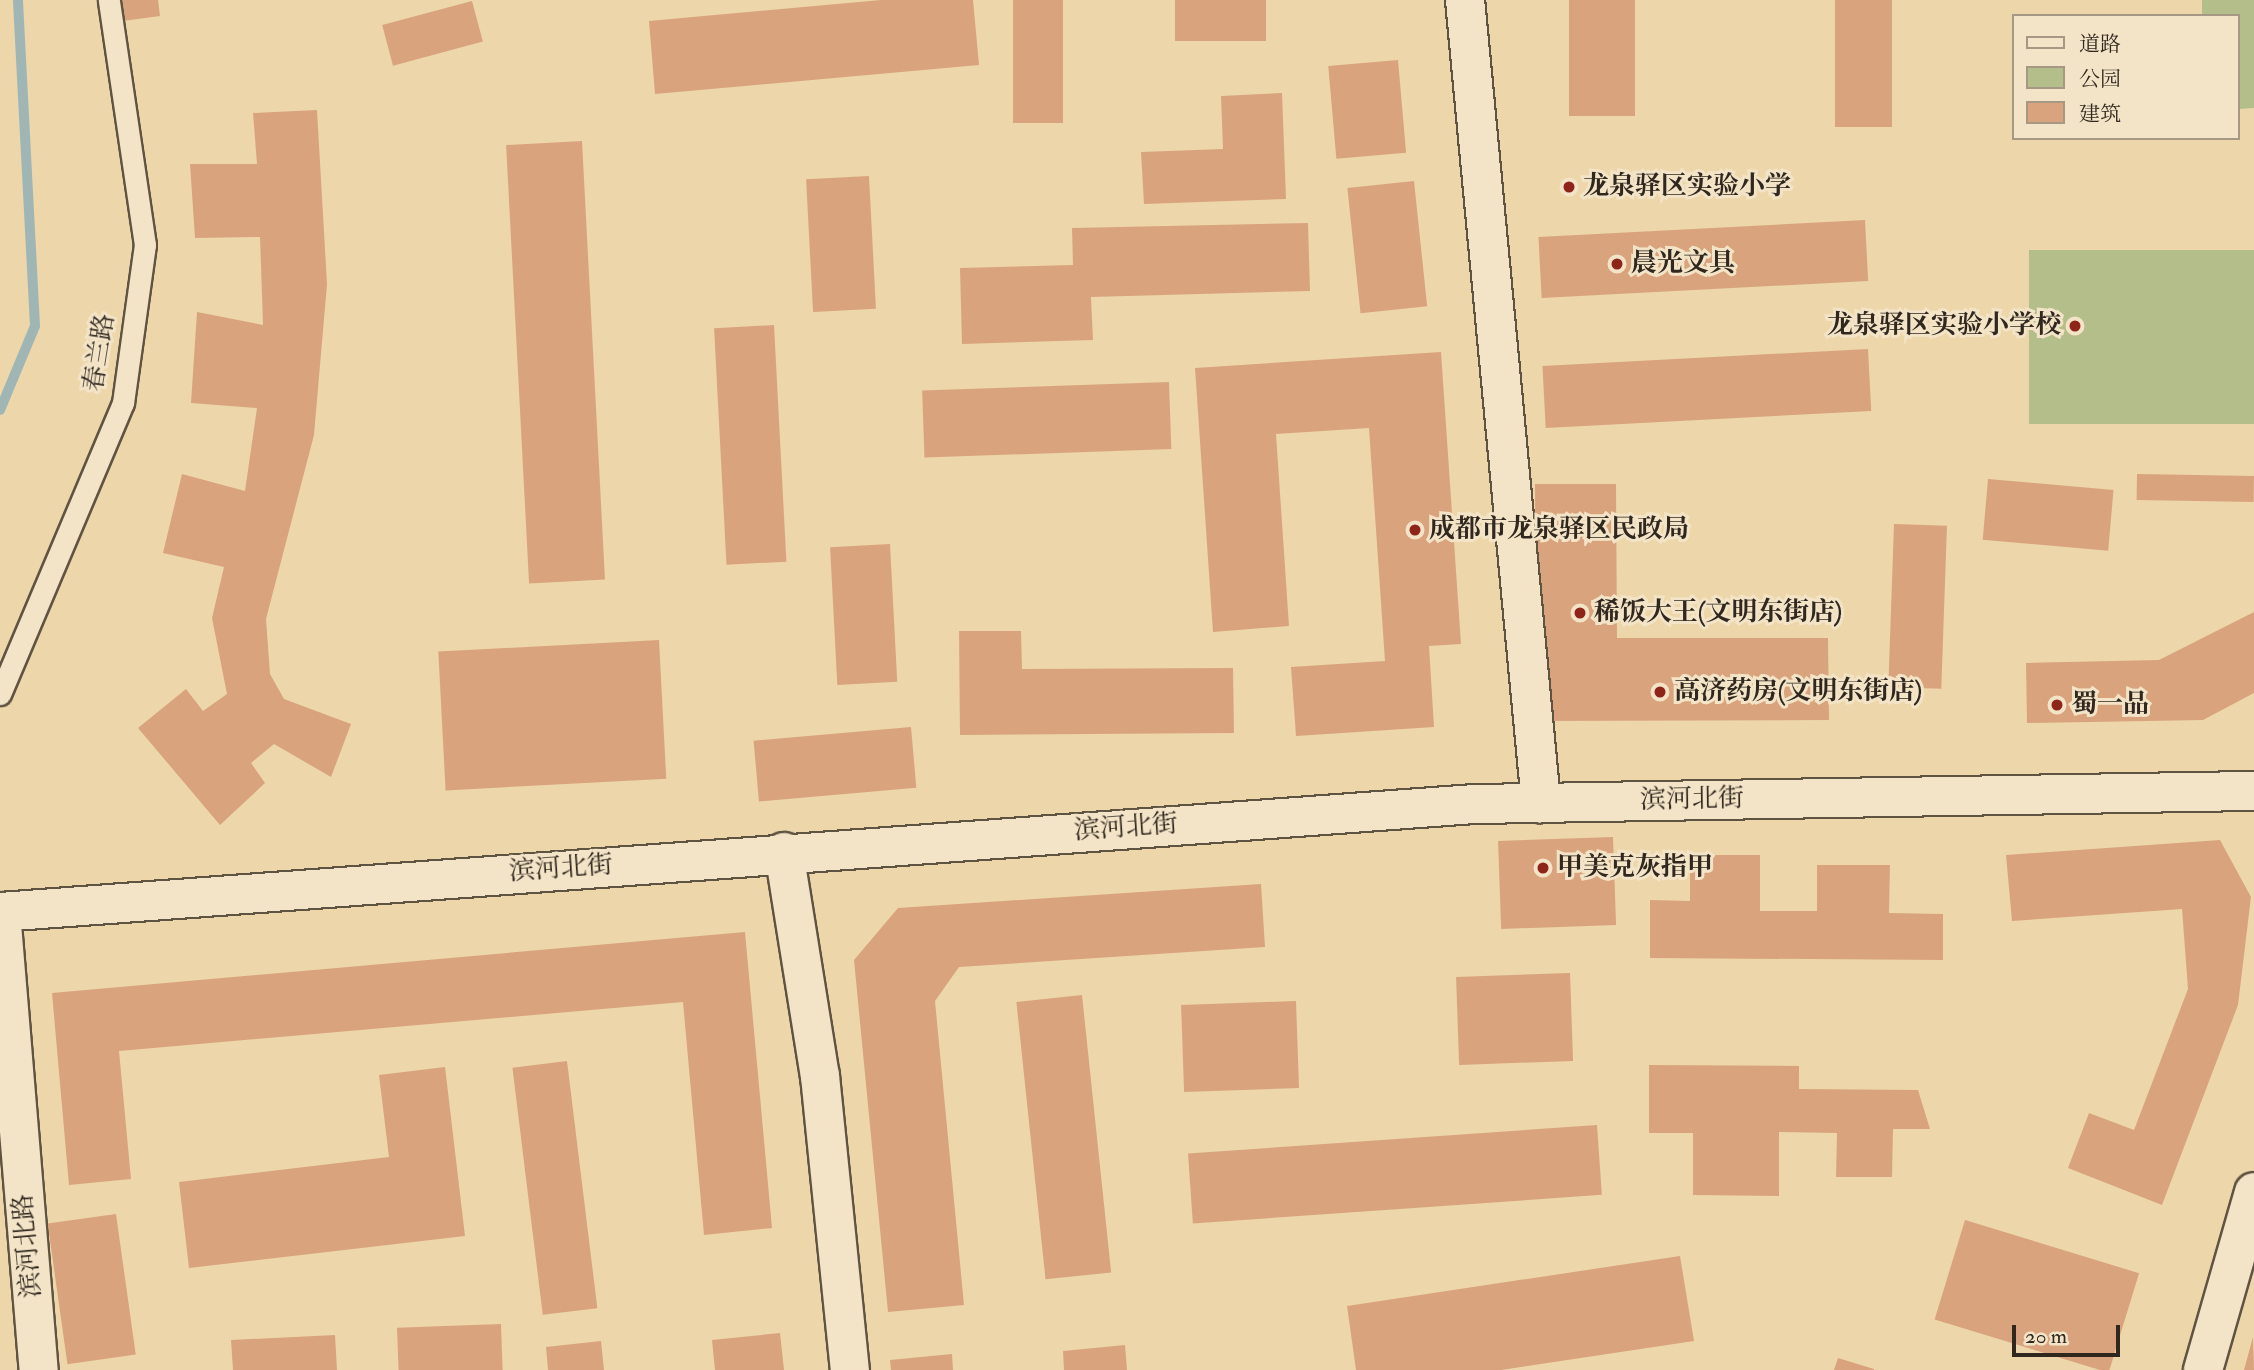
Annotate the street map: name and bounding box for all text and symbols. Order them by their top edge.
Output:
legend [2012,14,2240,140]
text: 道路 [2079,31,2121,58]
text: 公园 [2079,66,2121,93]
text: 建筑 [2079,101,2121,128]
place label: 龙泉驿区实验小学 [1583,171,1791,203]
marker: 龙泉驿区实验小学 [1561,179,1577,195]
place label: 晨光文具 [1631,248,1735,280]
marker: 晨光文具 [1609,256,1625,272]
place label: 龙泉驿区实验小学校 [1827,310,2061,342]
street label: 春兰路 [78,312,122,394]
marker: 龙泉驿区实验小学校 [2067,318,2083,334]
place label: 成都市龙泉驿区民政局 [1429,514,1689,546]
marker: 成都市龙泉驿区民政局 [1407,522,1423,538]
place label: 稀饭大王(文明东街店) [1594,597,1842,629]
marker: 稀饭大王(文明东街店) [1572,605,1588,621]
place label: 高济药房(文明东街店) [1674,676,1922,708]
marker: 高济药房(文明东街店) [1652,684,1668,700]
place label: 蜀一品 [2071,689,2149,721]
marker: 蜀一品 [2049,697,2065,713]
street label: 滨河北街 [1640,783,1744,817]
street label: 滨河北街 [1073,809,1179,847]
street label: 滨河北街 [508,850,614,888]
place label: 甲美克灰指甲 [1557,852,1713,884]
marker: 甲美克灰指甲 [1535,860,1551,876]
street label: 滨河北路 [8,1193,48,1299]
scale bar [2016,1310,2124,1354]
text: 20 m [2025,1323,2067,1350]

